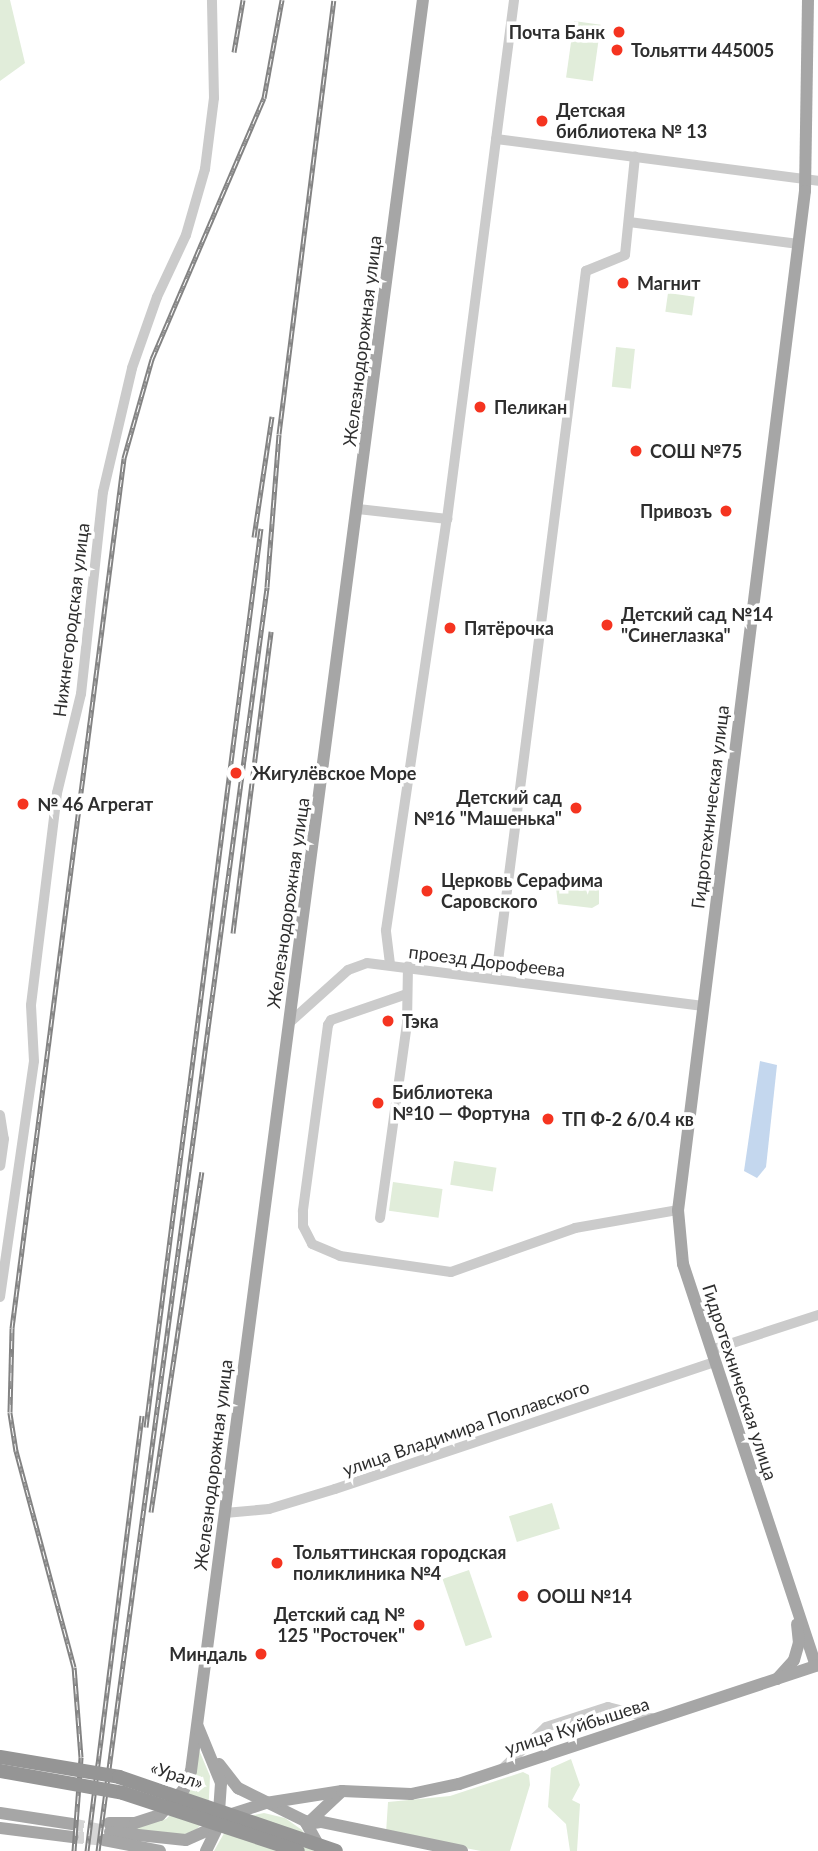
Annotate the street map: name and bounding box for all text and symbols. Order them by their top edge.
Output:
place label: Почта Банк [509,21,605,43]
marker: Почта Банк [611,24,627,40]
place label: Тольятти 445005 [631,39,774,61]
marker: Тольятти 445005 [609,42,625,58]
place label: Детская библиотека № 13 [556,100,707,142]
marker: Детская библиотека № 13 [534,113,550,129]
street label: Железнодорожная улица [338,234,386,448]
place label: Магнит [637,272,700,294]
marker: Магнит [615,275,631,291]
place label: Пеликан [494,396,567,418]
marker: Пеликан [472,399,488,415]
place label: СОШ №75 [650,440,742,462]
marker: СОШ №75 [628,443,644,459]
place label: Привозъ [640,500,712,522]
marker: Привозъ [718,503,734,519]
street label: Нижнегородская улица [48,522,94,718]
place label: Детский сад №14 "Синеглазка" [621,604,773,646]
place label: Пятёрочка [464,617,554,639]
marker: Детский сад №14 "Синеглазка" [599,617,615,633]
marker: Пятёрочка [442,620,458,636]
street label: Гидротехническая улица [687,704,733,910]
place label: Жигулёвское Море [252,762,416,784]
marker: Жигулёвское Море [226,763,246,783]
place label: Детский сад №16 "Машенька" [413,787,562,830]
place label: № 46 Агрегат [37,793,153,815]
marker: № 46 Агрегат [15,796,31,812]
street label: Железнодорожная улица [263,796,313,1010]
marker: Детский сад №16 "Машенька" [568,800,584,816]
place label: Церковь Серафима Саровского [441,870,603,912]
marker: Церковь Серафима Саровского [419,883,435,899]
street label: проезд Дорофеева [408,941,566,981]
place label: Тэка [402,1010,439,1032]
marker: Тэка [380,1013,396,1029]
place label: Библиотека №10 — Фортуна [392,1082,530,1124]
marker: Библиотека №10 — Фортуна [370,1095,386,1111]
place label: ТП Ф-2 6/0.4 кв [562,1108,694,1130]
marker: ТП Ф-2 6/0.4 кв [540,1111,556,1127]
street label: Гидротехническая улица [698,1281,782,1483]
street label: Железнодорожная улица [189,1358,237,1572]
street label: улица Владимира Поплавского [340,1376,592,1480]
place label: Тольяттинская городская поликлиника №4 [293,1542,506,1584]
marker: Тольяттинская городская поликлиника №4 [267,1553,287,1573]
place label: ООШ №14 [537,1585,632,1607]
marker: ООШ №14 [515,1588,531,1604]
place label: Детский сад № 125 "Росточек" [274,1604,405,1646]
marker: Детский сад № 125 "Росточек" [411,1617,427,1633]
place label: Миндаль [169,1643,247,1665]
marker: Миндаль [253,1646,269,1662]
street label: улица Куйбышева [502,1693,652,1759]
street label: «Урал» [148,1756,206,1794]

